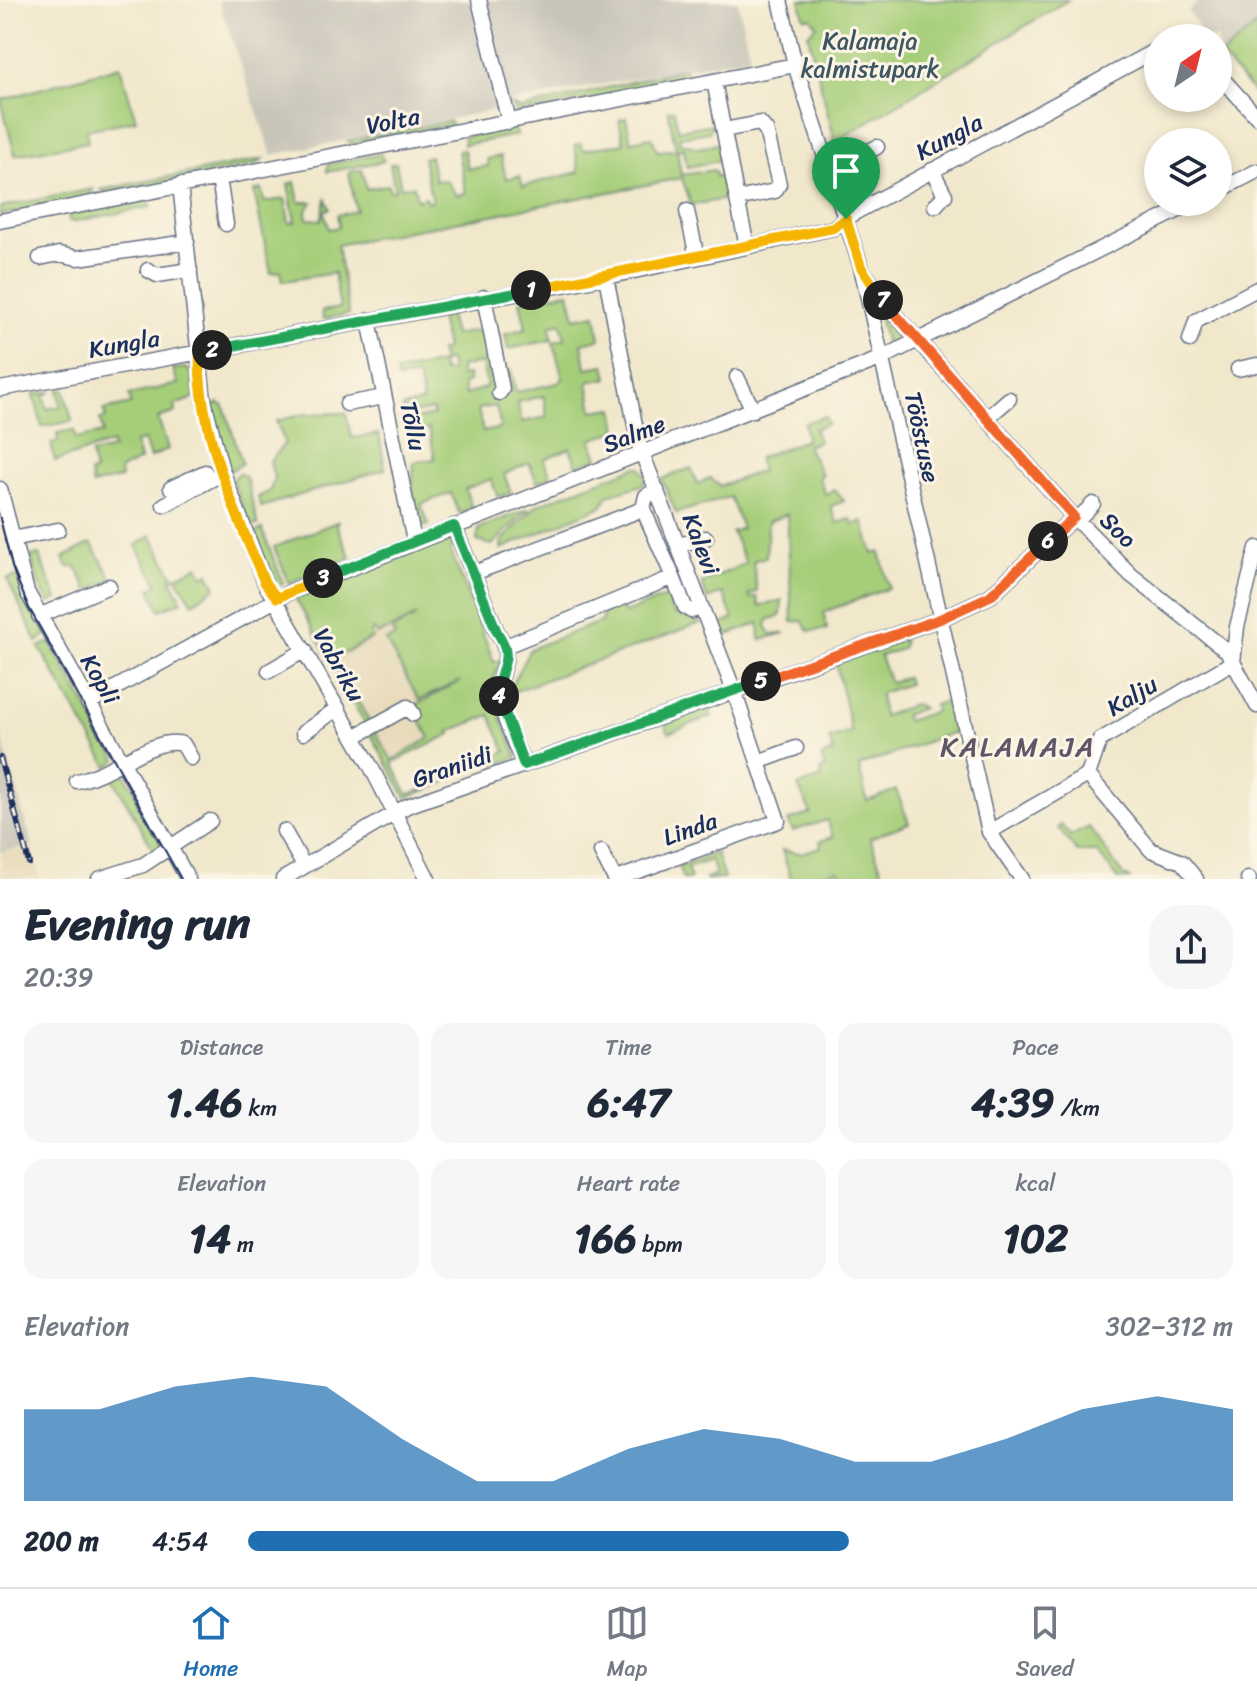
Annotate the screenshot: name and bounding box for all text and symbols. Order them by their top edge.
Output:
park label: Kalamaja kalmistupark [801,20,939,90]
north arrow [1144,24,1232,112]
map controls [1144,24,1232,216]
street label: Volta [363,95,424,147]
street label: Kungla [908,101,991,172]
button: layers [1144,128,1232,216]
pin [812,137,880,219]
icon: arrive [824,149,868,193]
pin: 1 [511,270,551,310]
text: 1 [526,270,536,309]
pin: 7 [863,280,903,320]
text: 7 [877,280,889,319]
street label: Kungla [85,317,164,371]
pin: 2 [192,330,232,370]
text: 2 [206,330,218,369]
street label: Tööstuse [892,388,952,486]
street label: Tõllu [387,397,439,455]
street label: Salme [596,403,672,465]
street label: Soo [1089,501,1147,559]
street label: Kalevi [670,507,732,582]
pin: 6 [1028,521,1068,561]
text: 6 [1042,521,1054,560]
pin: 3 [303,558,343,598]
text: 3 [317,558,329,597]
street label: Vabriku [301,620,377,710]
street label: Kopli [69,646,132,714]
pin: 5 [741,661,781,701]
text: 5 [754,661,768,700]
street label: Kalju [1098,664,1166,728]
pin: 4 [479,676,519,716]
text: 4 [492,676,506,715]
district label: KALAMAJA [940,722,1096,771]
street label: Graniidi [406,733,499,800]
street label: Linda [657,799,724,858]
text: Evening run [24,885,250,963]
button: share [1149,905,1233,989]
text: 20:39 [24,954,94,1000]
text: Distance [180,1028,263,1067]
text: Time [605,1028,652,1067]
text: Pace [1012,1028,1059,1067]
text: 1.46 [166,1067,243,1138]
text: 6:47 [587,1067,670,1138]
text: 4:39 [971,1067,1055,1138]
text: km [243,1089,277,1128]
text: /km [1055,1089,1100,1128]
text: Elevation [177,1164,266,1203]
text: Heart rate [577,1164,680,1203]
text: kcal [1016,1164,1055,1203]
text: 14 [189,1203,231,1274]
text: 166 [574,1203,637,1274]
text: 102 [1003,1203,1068,1274]
text: m [231,1225,254,1264]
text: bpm [637,1225,683,1264]
text: Elevation [24,1303,129,1349]
text: 302–312 m [1105,1303,1233,1349]
text: 200 m [24,1518,99,1564]
text: 4:54 [152,1518,208,1564]
tab: Home [183,1601,238,1688]
tab: Map [605,1601,649,1688]
tab: Saved [1016,1601,1074,1688]

